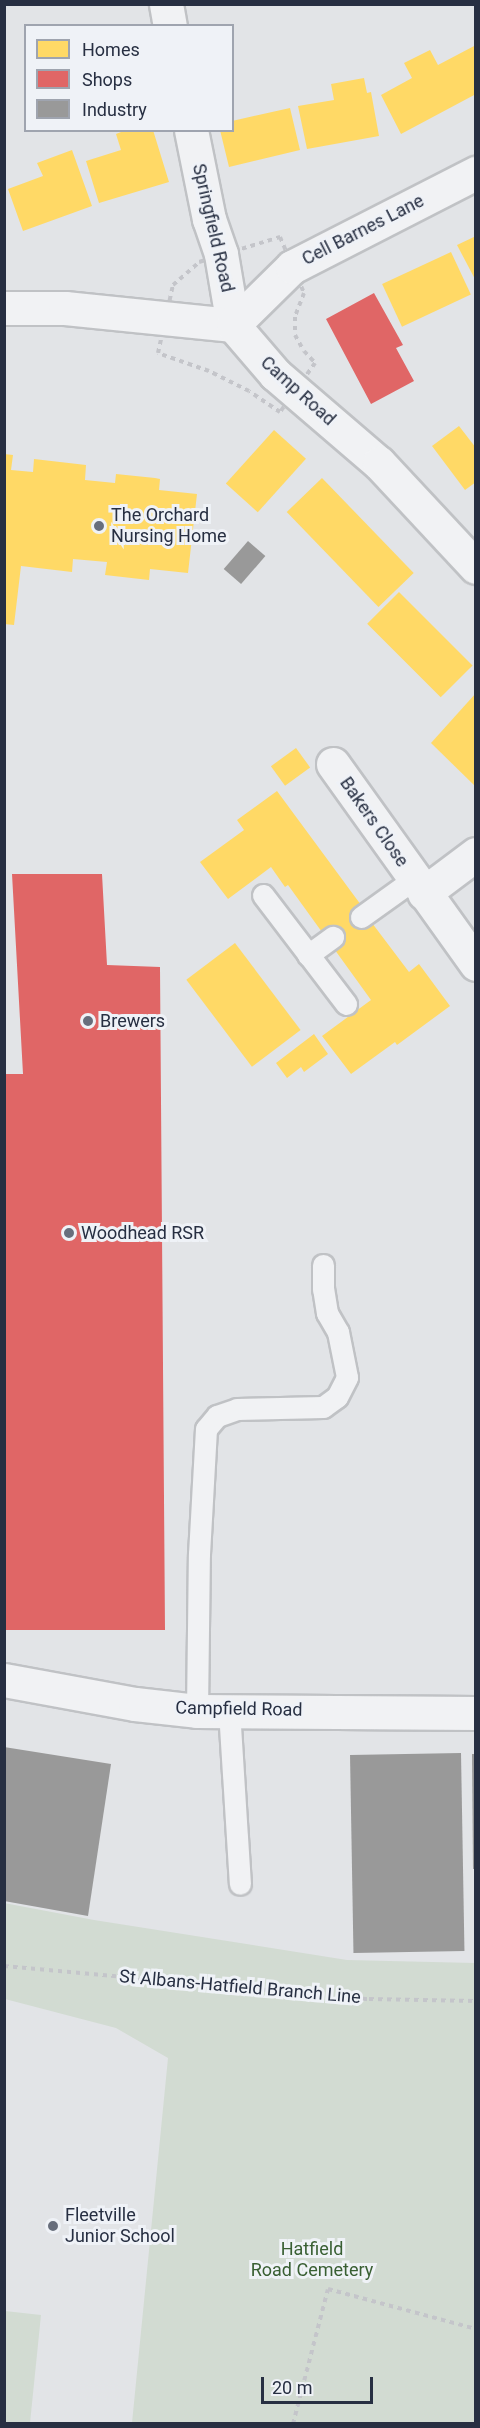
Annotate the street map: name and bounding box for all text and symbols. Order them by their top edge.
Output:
legend [24,24,234,132]
text: Homes [82,39,140,60]
text: Shops [82,69,132,90]
text: Industry [82,99,147,120]
street label: Springfield Road [188,162,238,294]
street label: Cell Barnes Lane [298,190,428,270]
street label: Camp Road [256,352,340,430]
place label: The Orchard Nursing Home [111,505,226,548]
marker: The Orchard Nursing Home [92,519,106,533]
street label: Bakers Close [335,773,413,871]
place label: Brewers [100,1010,165,1032]
marker: Brewers [81,1014,95,1028]
place label: Woodhead RSR [81,1222,204,1244]
marker: Woodhead RSR [62,1226,76,1240]
street label: Campfield Road [175,1697,303,1721]
street label: St Albans-Hatfield Branch Line [118,1966,362,2008]
place label: Fleetville Junior School [65,2205,175,2248]
marker: Fleetville Junior School [46,2219,60,2233]
park label: Hatfield Road Cemetery [251,2239,373,2282]
scale bar [264,2365,376,2403]
text: 20 m [272,2377,312,2398]

